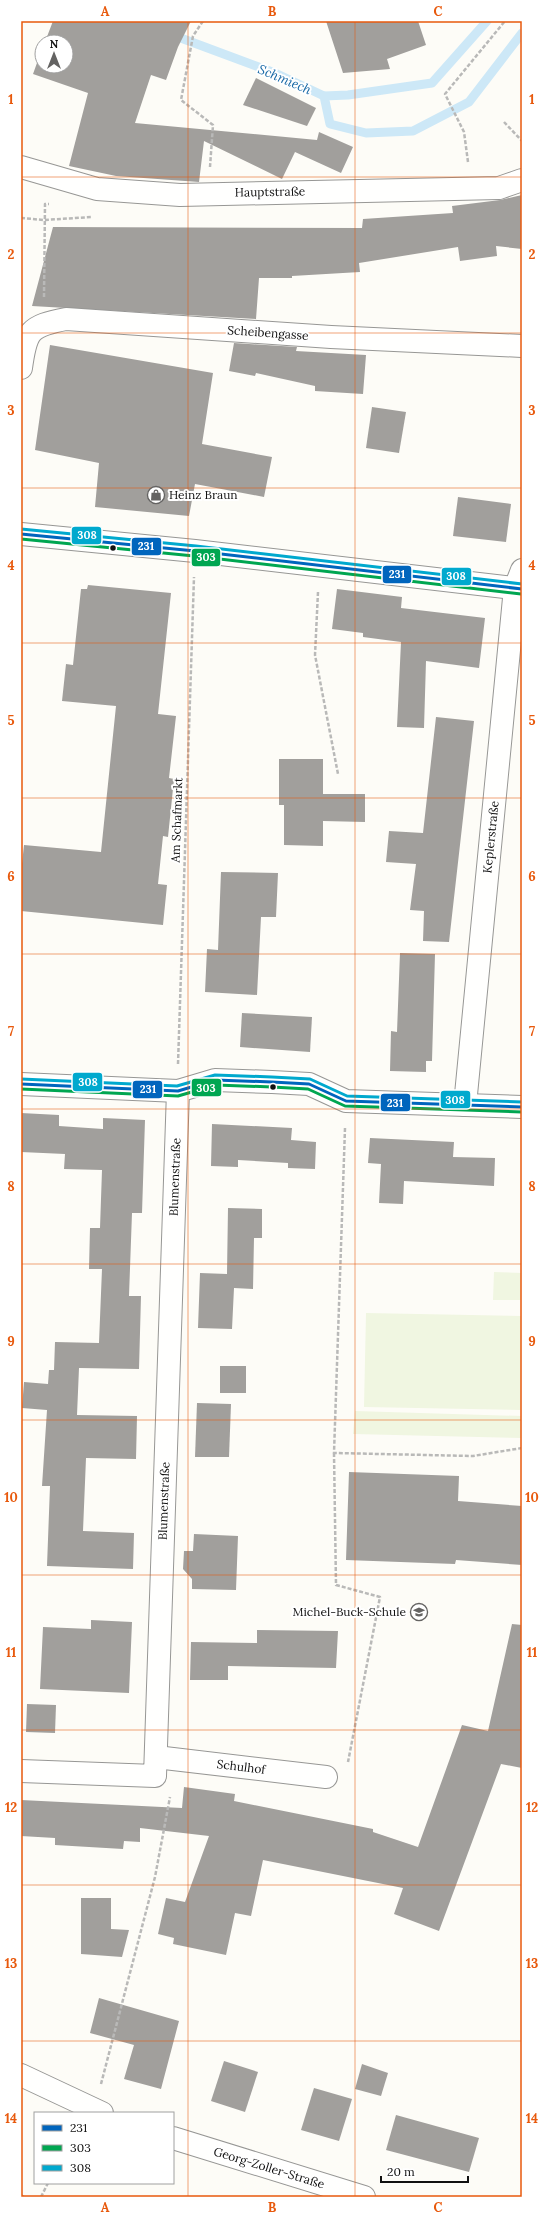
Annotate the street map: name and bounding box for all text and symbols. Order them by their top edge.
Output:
text: A [101,3,110,20]
text: B [268,3,277,20]
text: C [434,3,443,20]
north arrow [34,34,74,74]
text: N [50,37,59,51]
water label: Schmiech [256,61,315,99]
text: 1 [8,91,14,108]
text: 1 [529,91,535,108]
street label: Hauptstraße [235,183,306,200]
text: 2 [8,246,15,263]
text: 2 [529,246,536,263]
street label: Scheibengasse [227,322,310,343]
text: 3 [7,402,15,419]
text: 3 [528,402,536,419]
shop icon: Heinz Braun [146,485,166,505]
place label: Heinz Braun [169,487,238,502]
line badge: 308 [71,526,102,545]
text: 308 [77,528,97,542]
line badge: 231 [131,537,162,556]
text: 231 [138,539,155,553]
unlabelled marker [108,543,118,553]
line badge: 303 [191,548,221,567]
text: 303 [196,550,216,564]
text: 4 [7,557,15,574]
text: 4 [528,557,536,574]
line badge: 231 [382,565,412,584]
text: 231 [389,567,406,581]
line badge: 308 [441,567,472,586]
text: 308 [446,569,466,583]
text: 5 [7,712,15,729]
text: 5 [528,712,536,729]
street label: Am Schafmarkt [167,777,185,864]
street label: Keplerstraße [479,799,502,874]
text: 6 [7,868,15,885]
text: 6 [528,868,536,885]
text: 7 [8,1023,14,1040]
text: 7 [529,1023,535,1040]
line badge: 308 [72,1072,103,1092]
text: 308 [78,1075,98,1089]
line badge: 303 [191,1078,222,1097]
line badge: 231 [132,1080,163,1099]
text: 303 [196,1081,216,1095]
text: 231 [140,1082,157,1096]
unlabelled marker [268,1082,278,1092]
line badge: 308 [440,1090,471,1109]
line badge: 231 [380,1093,411,1112]
text: 308 [445,1093,465,1107]
text: 231 [387,1096,404,1110]
street label: Blumenstraße [166,1137,183,1216]
text: 8 [7,1178,15,1195]
text: 8 [528,1178,536,1195]
text: 9 [7,1333,15,1350]
text: 9 [528,1333,536,1350]
street label: Blumenstraße [155,1461,172,1540]
text: 10 [4,1489,18,1506]
text: 10 [525,1489,539,1506]
school or university icon: Michel-Buck-Schule [409,1602,429,1622]
place label: Michel-Buck-Schule [292,1604,406,1619]
text: 11 [6,1644,16,1661]
text: 11 [527,1644,537,1661]
street label: Schulhof [216,1756,267,1777]
text: 12 [5,1799,17,1816]
text: 12 [526,1799,538,1816]
text: 13 [5,1955,17,1972]
text: 13 [526,1955,538,1972]
text: 14 [5,2110,17,2127]
text: 14 [526,2110,538,2127]
legend [34,2112,174,2184]
text: 231 [70,2120,87,2135]
text: 303 [70,2140,91,2155]
street label: Georg-Zoller-Straße [212,2143,327,2192]
scale bar [381,2158,468,2184]
text: 308 [70,2160,91,2175]
text: 20 m [387,2164,415,2179]
text: A [101,2199,110,2216]
text: B [268,2199,277,2216]
text: C [434,2199,443,2216]

